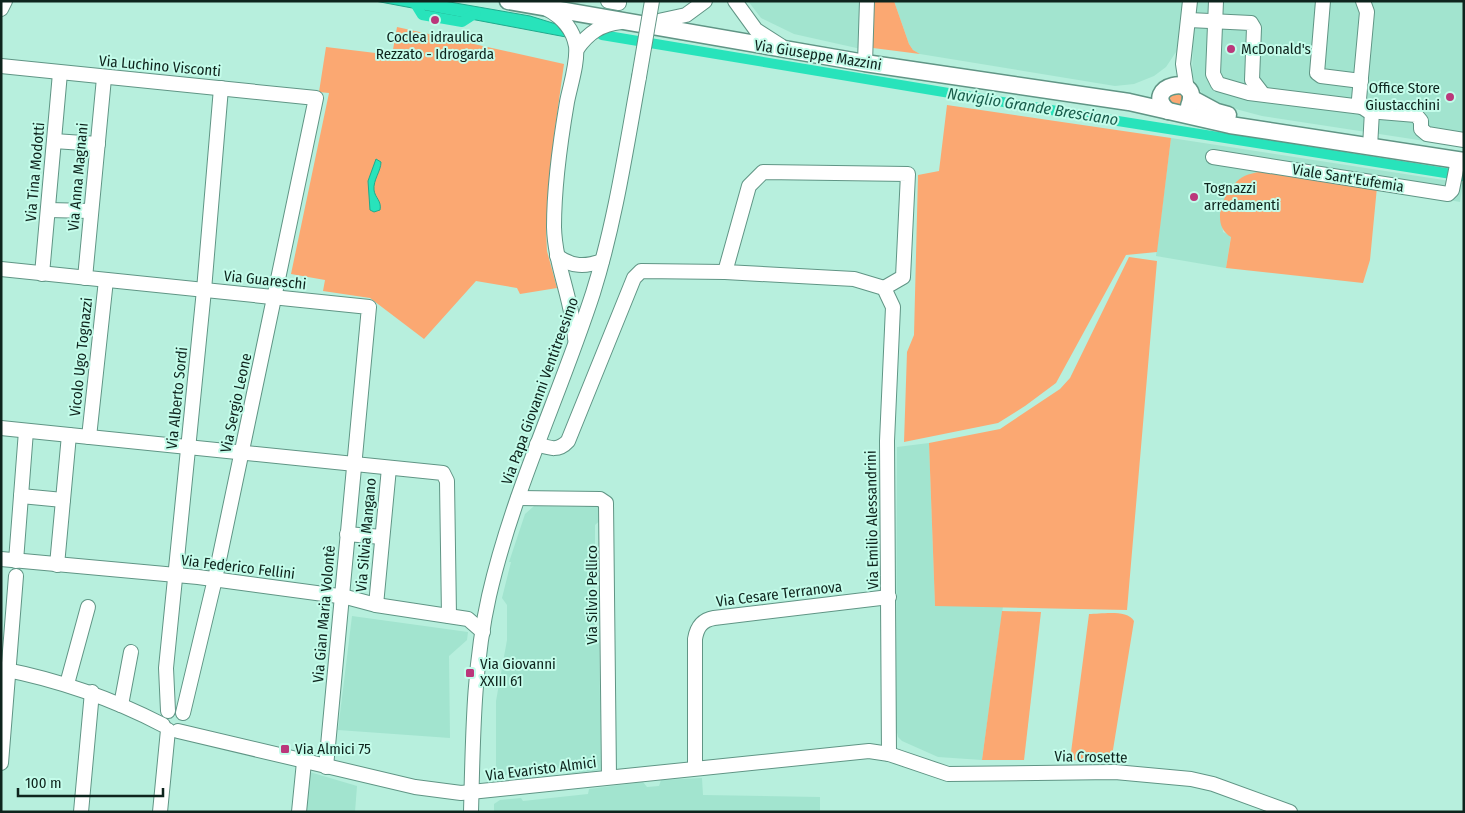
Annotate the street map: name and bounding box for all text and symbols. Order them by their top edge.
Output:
marker: Coclea idraulica Rezzato - Idrogarda [429,14,441,26]
place label: Coclea idraulica Rezzato - Idrogarda [376,28,494,63]
street label: Via Giuseppe Mazzini [753,36,883,74]
place label: McDonald's [1241,40,1311,58]
marker: McDonald's [1225,43,1237,55]
street label: Via Luchino Visconti [98,52,222,80]
place label: Office Store Giustacchini [1365,79,1440,114]
water label: Naviglio Grande Bresciano [946,84,1120,129]
marker: Office Store Giustacchini [1444,91,1456,103]
street label: Via Tina Modotti [22,121,48,223]
street label: Via Anna Magnani [64,122,92,232]
street label: Viale Sant'Eufemia [1291,160,1405,196]
place label: Tognazzi arredamenti [1204,179,1280,214]
marker: Tognazzi arredamenti [1188,191,1200,203]
street label: Via Guareschi [223,267,307,293]
street label: Via Papa Giovanni Ventitreesimo [498,295,582,487]
street label: Vicolo Ugo Tognazzi [66,297,96,417]
street label: Via Alberto Sordi [163,346,191,450]
street label: Via Sergio Leone [217,352,255,454]
street label: Via Emilio Alessandrini [862,450,882,590]
street label: Via Silvia Mangano [352,477,380,593]
street label: Via Gian Maria Volontè [309,544,339,684]
street label: Via Silvio Pellico [583,545,601,645]
street label: Via Federico Fellini [180,551,296,583]
street label: Via Cesare Terranova [715,577,843,611]
place label: Via Giovanni XXIII 61 [480,655,556,690]
marker: Via Giovanni XXIII 61 [464,667,476,679]
place label: Via Almici 75 [295,740,371,758]
marker: Via Almici 75 [279,743,291,755]
street label: Via Crosette [1054,747,1128,767]
street label: Via Evaristo Almici [484,753,598,785]
scale bar [18,766,162,798]
text: 100 m [25,774,62,792]

